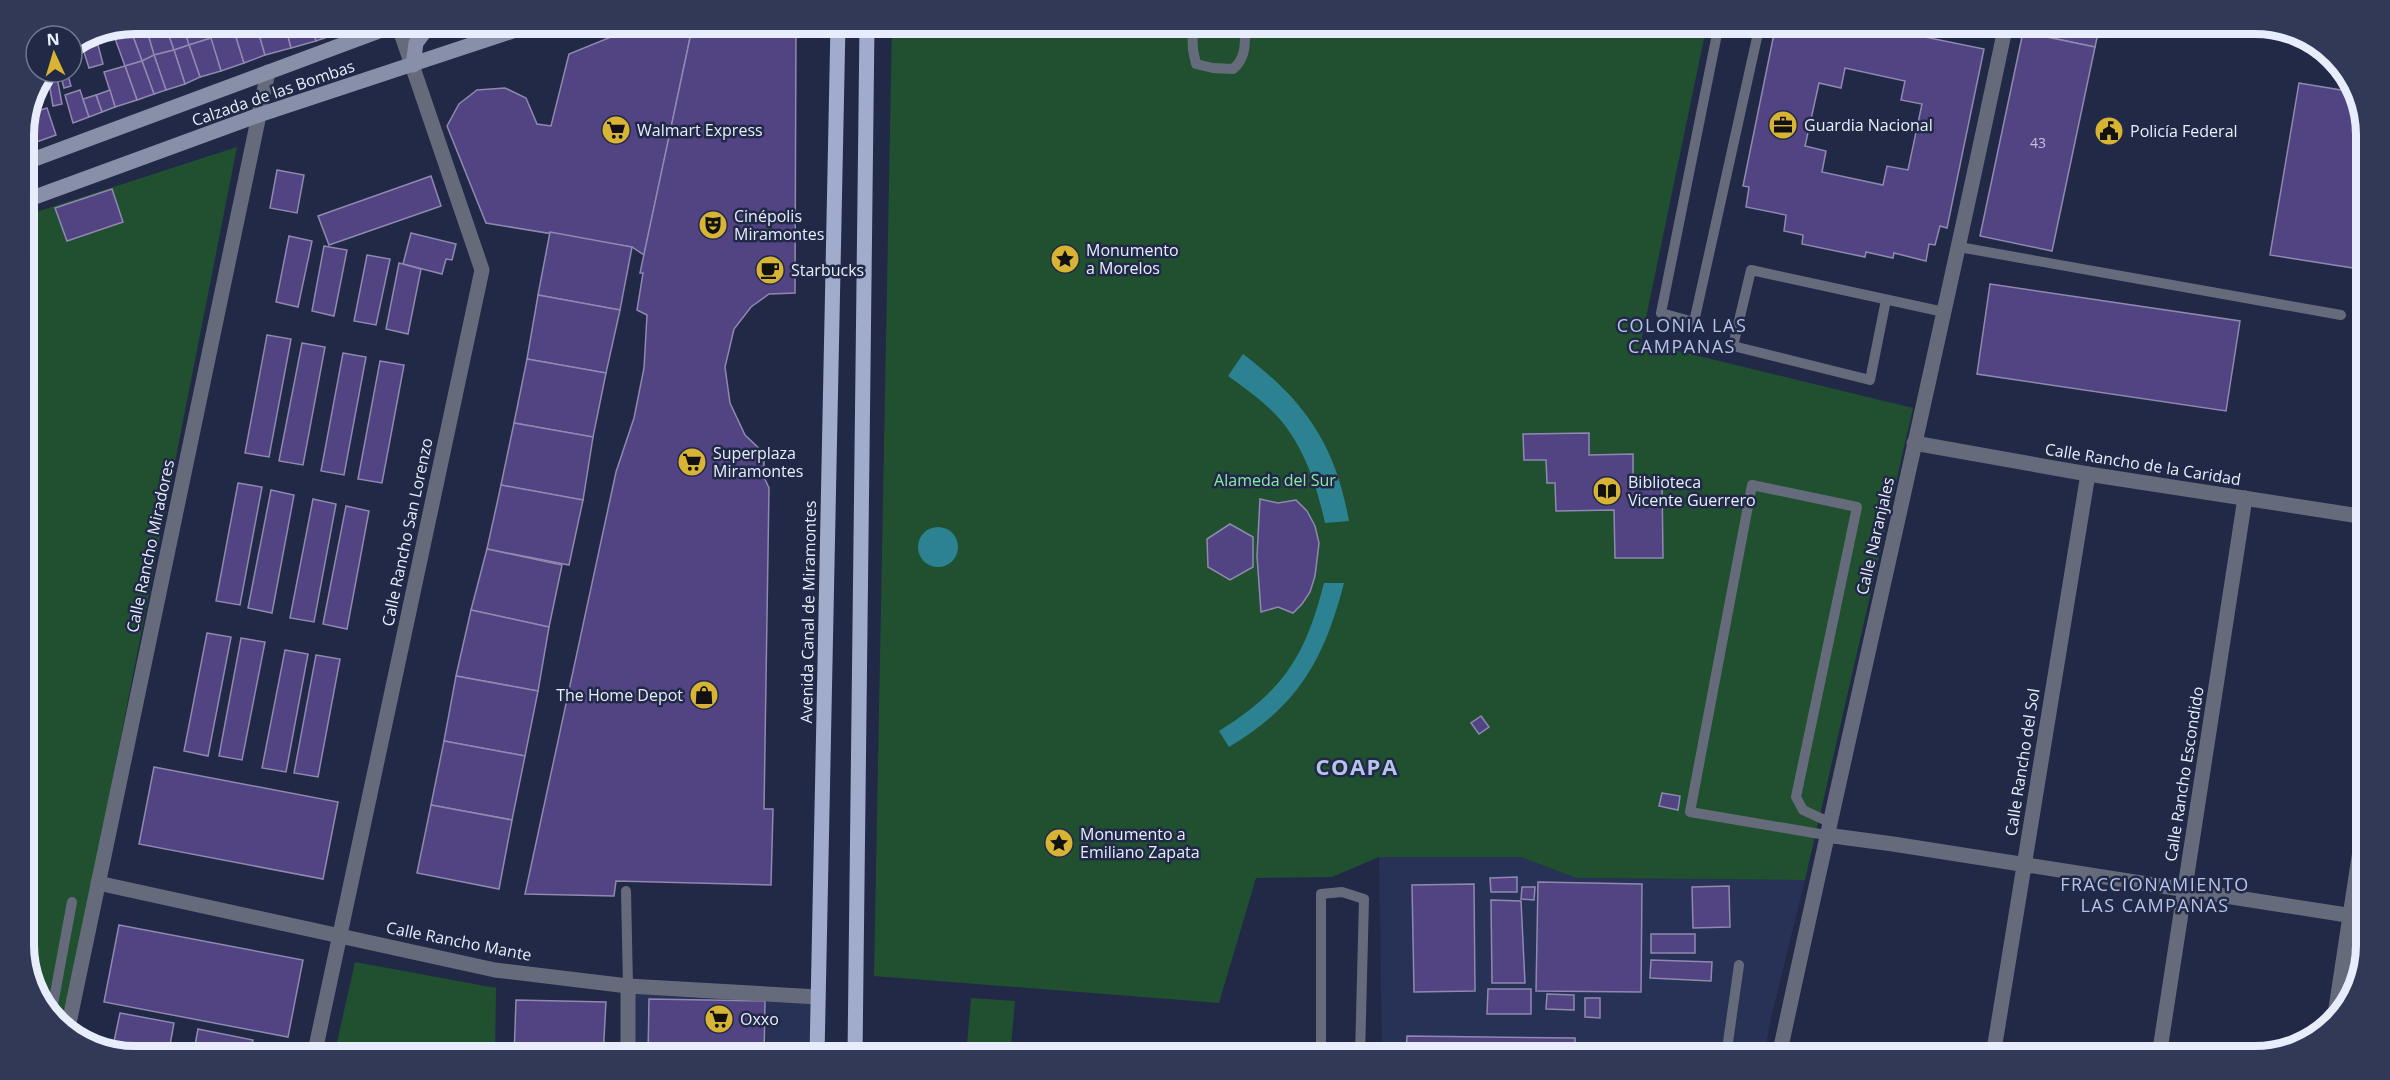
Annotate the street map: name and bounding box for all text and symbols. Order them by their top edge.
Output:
north arrow [24,24,84,84]
text: N [46,28,60,50]
street label: Calzada de las Bombas [189,55,357,131]
office icon: Guardia Nacional [1767,109,1799,141]
supermarket icon: Walmart Express [600,114,632,146]
place label: Guardia Nacional [1804,114,1933,136]
public building icon: Policía Federal [2093,115,2125,147]
place label: Walmart Express [637,119,763,141]
place label: Policía Federal [2130,120,2238,142]
house number: 43 [2030,133,2046,152]
place label: Cinépolis Miramontes [734,205,824,245]
theatre icon: Cinépolis Miramontes [697,209,729,241]
place label: Monumento a Morelos [1086,239,1179,279]
place icon: Monumento a Morelos [1049,243,1081,275]
cafe icon: Starbucks [754,254,786,286]
place label: Starbucks [791,259,864,281]
district label: COLONIA LAS CAMPANAS [1617,313,1747,358]
street label: Calle Rancho San Lorenzo [376,436,438,628]
street label: Calle Rancho de la Caridad [2043,438,2243,490]
place label: Superplaza Miramontes [713,442,803,482]
supermarket icon: Superplaza Miramontes [676,446,708,478]
street label: Calle Rancho Miradores [121,457,179,635]
park label: Alameda del Sur [1214,469,1336,491]
place label: Biblioteca Vicente Guerrero [1628,471,1756,511]
library icon: Biblioteca Vicente Guerrero [1591,475,1623,507]
street label: Calle Naranjales [1851,475,1899,597]
street label: Avenida Canal de Miramontes [795,500,821,724]
shop icon: The Home Depot [688,679,720,711]
place label: The Home Depot [556,684,683,706]
street label: Calle Rancho Escondido [2159,685,2209,863]
street label: Calle Rancho del Sol [1999,686,2045,838]
district label: COAPA [1315,751,1399,781]
place label: Monumento a Emiliano Zapata [1080,823,1200,863]
place icon: Monumento a Emiliano Zapata [1043,827,1075,859]
district label: FRACCIONAMIENTO LAS CAMPANAS [2060,872,2250,917]
street label: Calle Rancho Mante [384,916,534,966]
supermarket icon: Oxxo [703,1003,735,1035]
place label: Oxxo [740,1008,779,1030]

